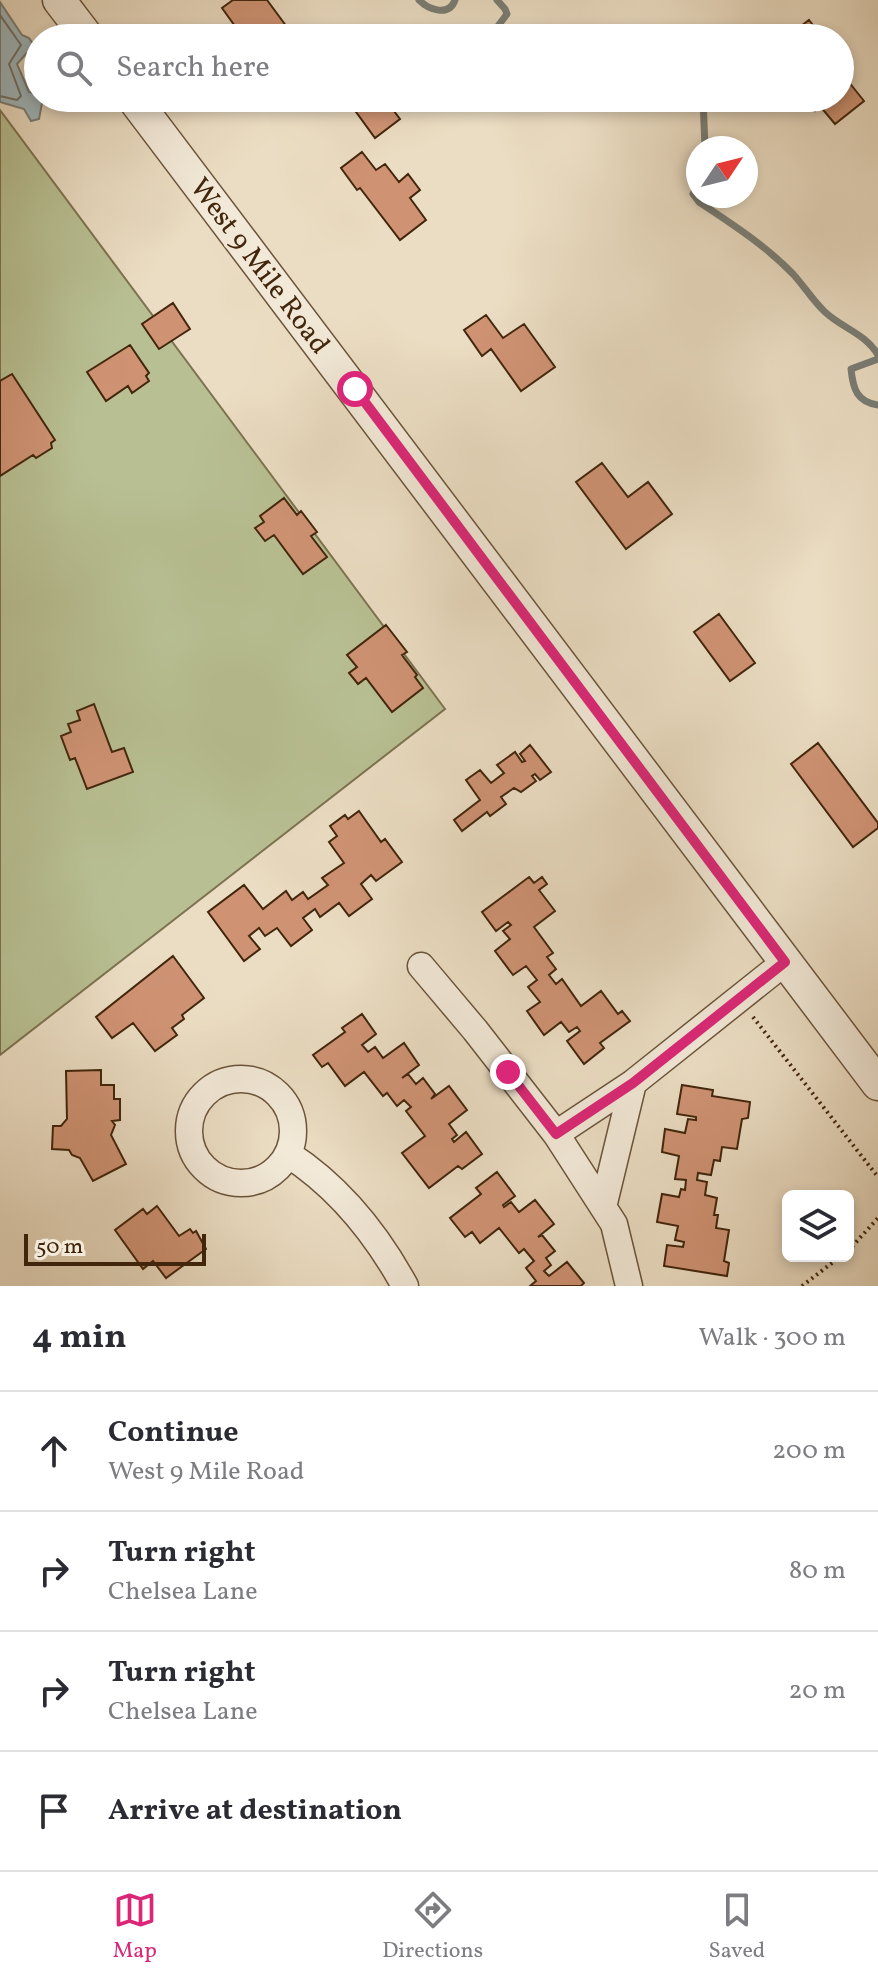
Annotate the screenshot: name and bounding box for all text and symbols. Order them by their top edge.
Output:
search box [24,24,854,112]
icon: search [52,46,96,90]
text: Search here [116,47,270,89]
north arrow [686,136,758,208]
street label: West 9 Mile Road [180,170,338,363]
route start [337,371,373,407]
route end [490,1054,526,1090]
map controls [782,1190,854,1262]
button: layers [782,1190,854,1262]
scale bar [24,1230,206,1266]
text: 50 m [36,1232,83,1263]
text: 4 min [32,1315,127,1362]
text: Walk · 300 m [699,1320,846,1356]
text: Continue [108,1412,239,1454]
icon: ahead [32,1429,76,1473]
text: 200 m [772,1433,846,1469]
text: West 9 Mile Road [108,1454,305,1490]
text: Turn right [108,1532,256,1574]
icon: right [32,1549,76,1593]
text: 80 m [789,1553,846,1589]
text: Chelsea Lane [108,1574,258,1610]
text: Turn right [108,1652,256,1694]
icon: right [32,1669,76,1713]
text: 20 m [788,1673,846,1709]
text: Chelsea Lane [108,1694,258,1730]
icon: arrive [32,1789,76,1833]
text: Arrive at destination [108,1790,402,1832]
tab: Map [113,1888,157,1967]
tab: Directions [382,1888,483,1967]
tab: Saved [709,1888,765,1967]

